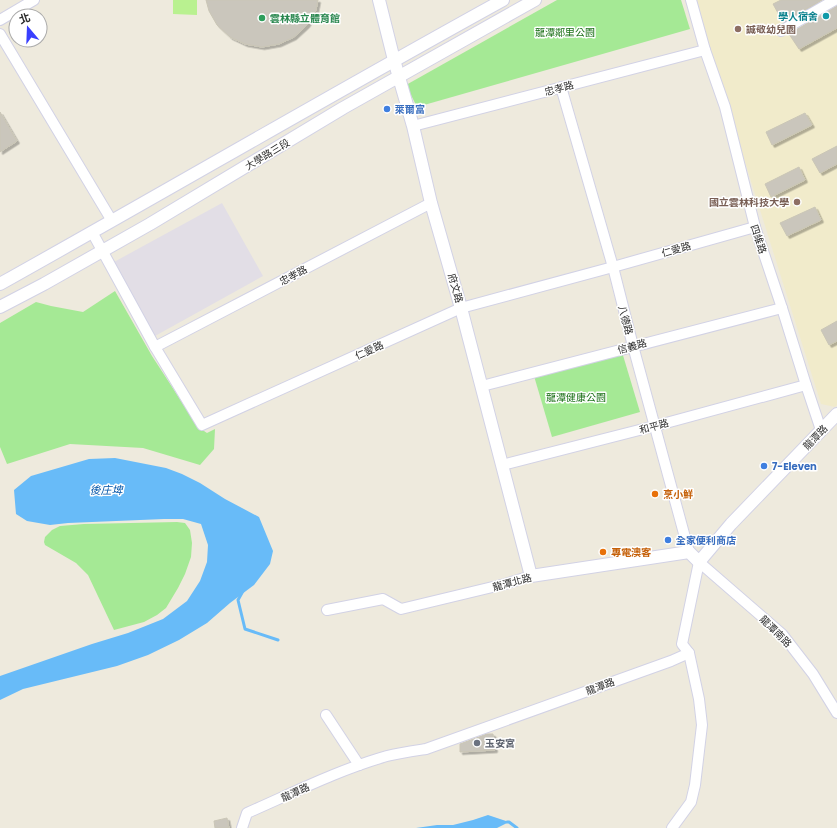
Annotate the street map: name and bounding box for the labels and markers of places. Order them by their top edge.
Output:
place label: 學人宿舍 [778,9,818,24]
place label: 雲林縣立體育館 [270,11,340,26]
marker: 學人宿舍 [821,11,831,21]
marker: 雲林縣立體育館 [257,13,267,23]
place label: 誠敬幼兒園 [746,22,796,37]
marker: 誠敬幼兒園 [733,24,743,34]
place label: 萊爾富 [395,102,425,117]
marker: 萊爾富 [382,104,392,114]
place label: 國立雲林科技大學 [709,195,789,210]
marker: 國立雲林科技大學 [792,197,802,207]
place label: 7-Eleven [772,459,817,474]
marker: 7-Eleven [759,461,769,471]
place label: 烹小鮮 [663,487,693,502]
marker: 烹小鮮 [650,489,660,499]
place label: 全家便利商店 [676,533,736,548]
marker: 全家便利商店 [663,535,673,545]
place label: 專電澳客 [611,545,652,560]
marker: 專電澳客 [598,547,608,557]
place label: 玉安宮 [485,736,515,751]
marker: 玉安宮 [472,738,482,748]

